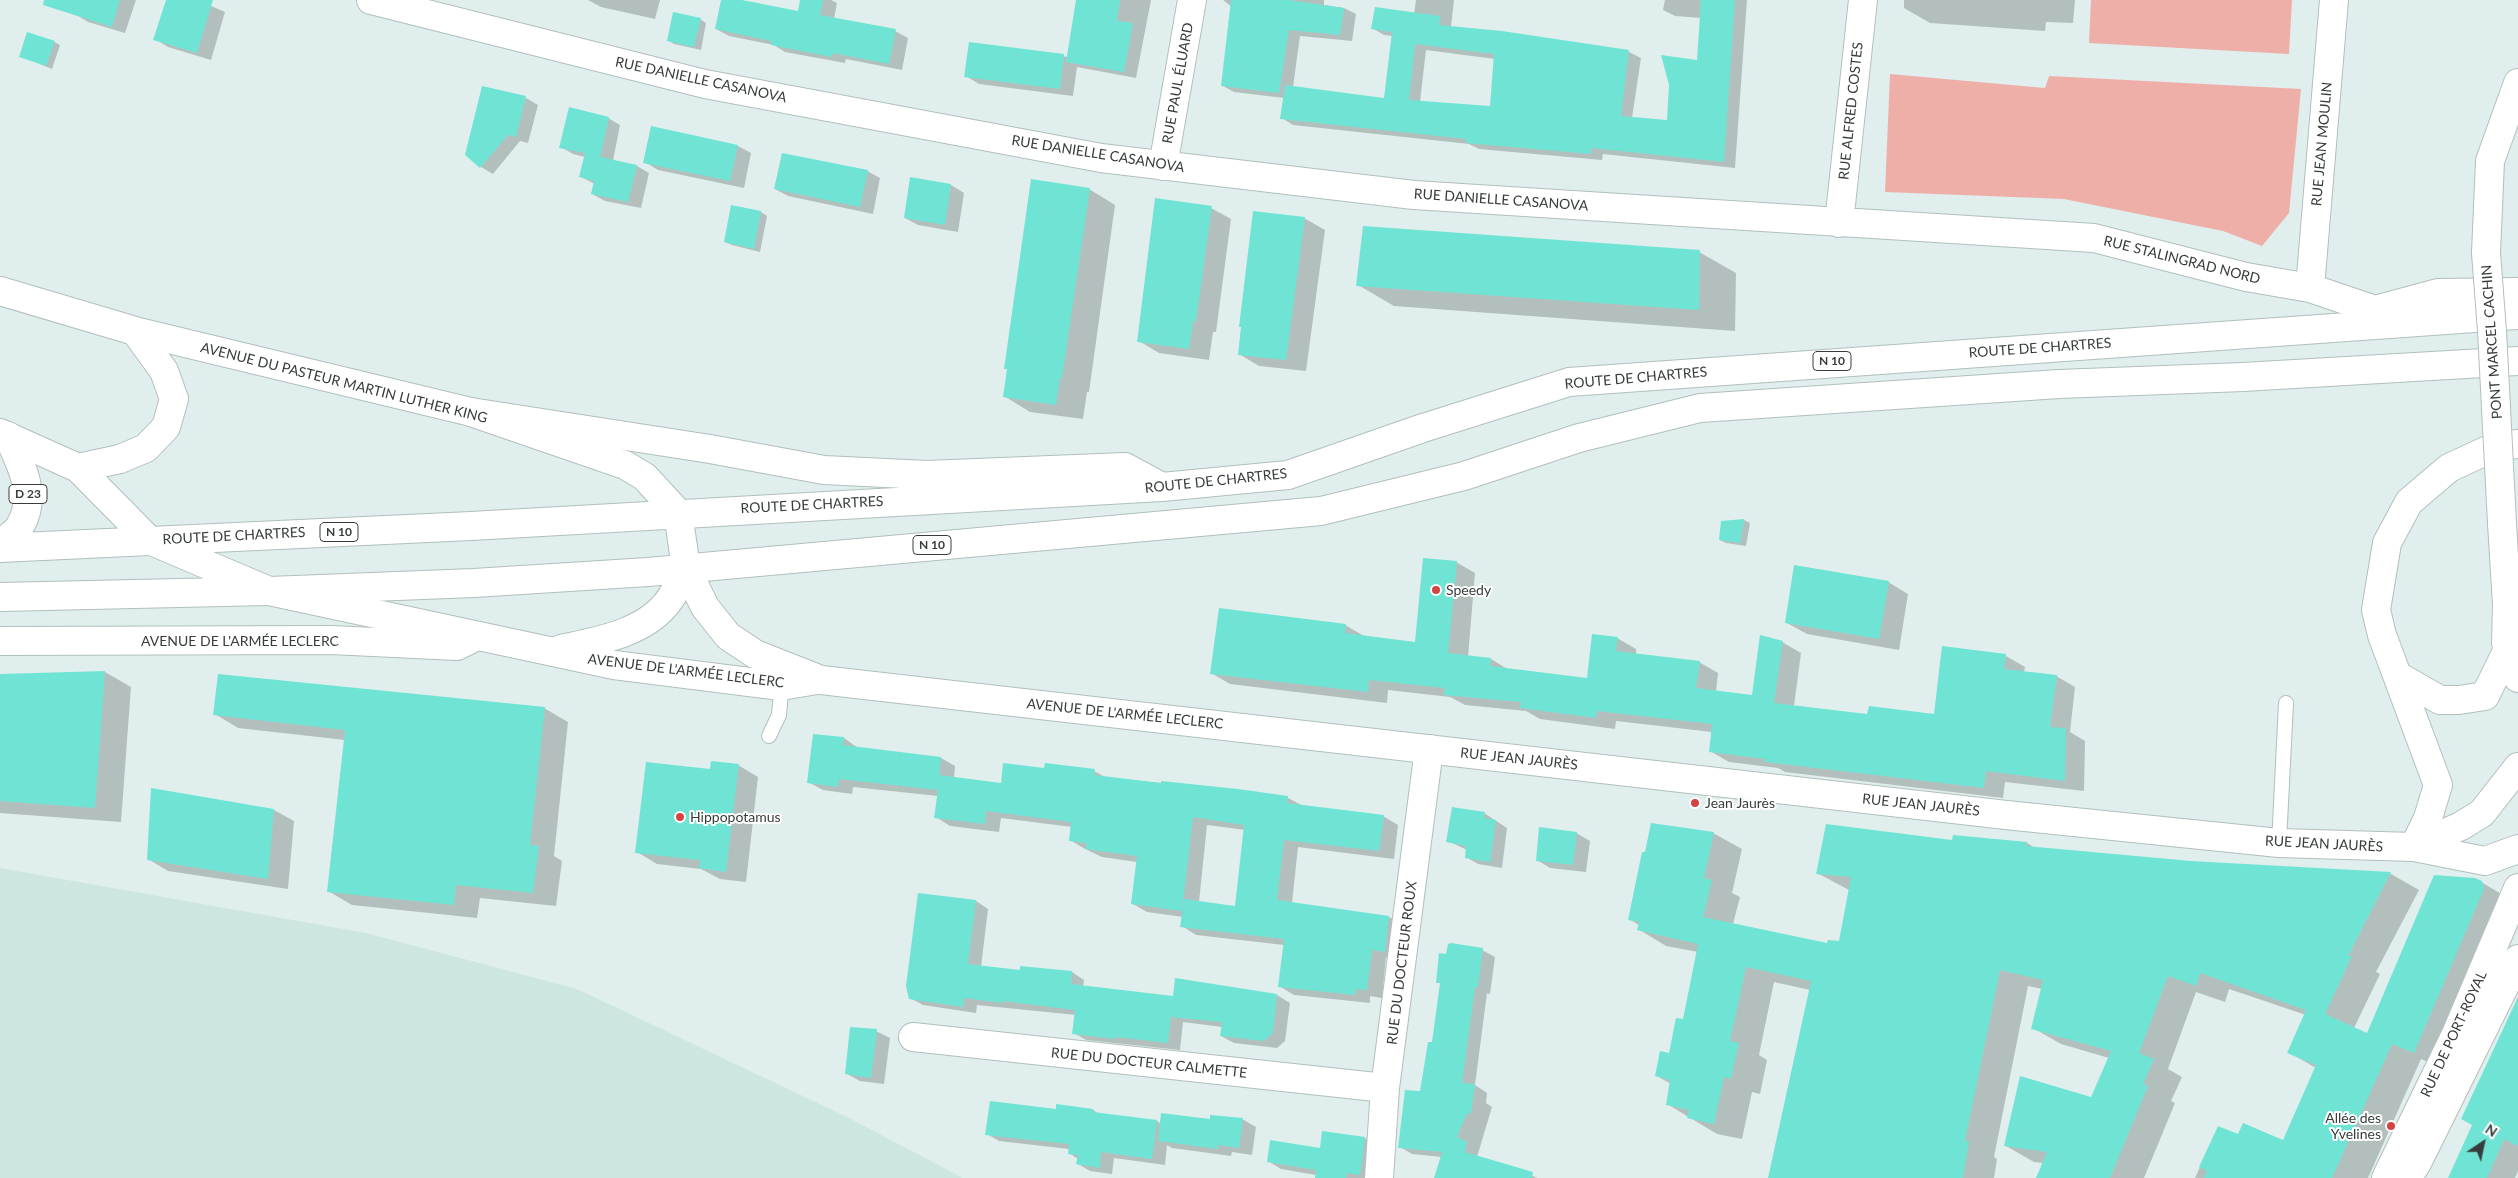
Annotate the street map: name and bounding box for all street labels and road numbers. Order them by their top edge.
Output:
street label: RUE PAUL ÉLUARD [1159,21,1197,145]
street label: RUE ALFRED COSTES [1835,41,1867,181]
street label: RUE DANIELLE CASANOVA [614,54,788,106]
street label: RUE JEAN MOULIN [2308,81,2336,207]
street label: RUE DANIELLE CASANOVA [1010,132,1186,176]
street label: RUE DANIELLE CASANOVA [1413,186,1589,214]
street label: RUE STALINGRAD NORD [2102,232,2262,288]
street label: PONT MARCEL CACHIN [2478,264,2506,420]
street label: ROUTE DE CHARTRES [1968,335,2112,361]
street label: AVENUE DU PASTEUR MARTIN LUTHER KING [199,339,489,427]
road number: N 10 [1813,352,1851,371]
street label: ROUTE DE CHARTRES [1564,363,1708,393]
street label: ROUTE DE CHARTRES [1144,465,1288,497]
road number: D 23 [9,484,47,504]
street label: ROUTE DE CHARTRES [740,493,884,517]
road number: N 10 [320,522,358,542]
street label: ROUTE DE CHARTRES [162,524,306,548]
road number: N 10 [913,536,951,554]
street label: AVENUE DE L'ARMÉE LECLERC [141,633,339,649]
street label: AVENUE DE L'ARMÉE LECLERC [587,651,785,691]
street label: AVENUE DE L'ARMÉE LECLERC [1026,695,1224,733]
street label: RUE JEAN JAURÈS [1459,744,1579,774]
street label: RUE JEAN JAURÈS [1861,790,1981,820]
street label: RUE JEAN JAURÈS [2265,833,2383,855]
street label: RUE DU DOCTEUR ROUX [1384,880,1420,1046]
street label: RUE DE PORT-ROYAL [2417,968,2491,1100]
street label: RUE DU DOCTEUR CALMETTE [1050,1044,1248,1082]

